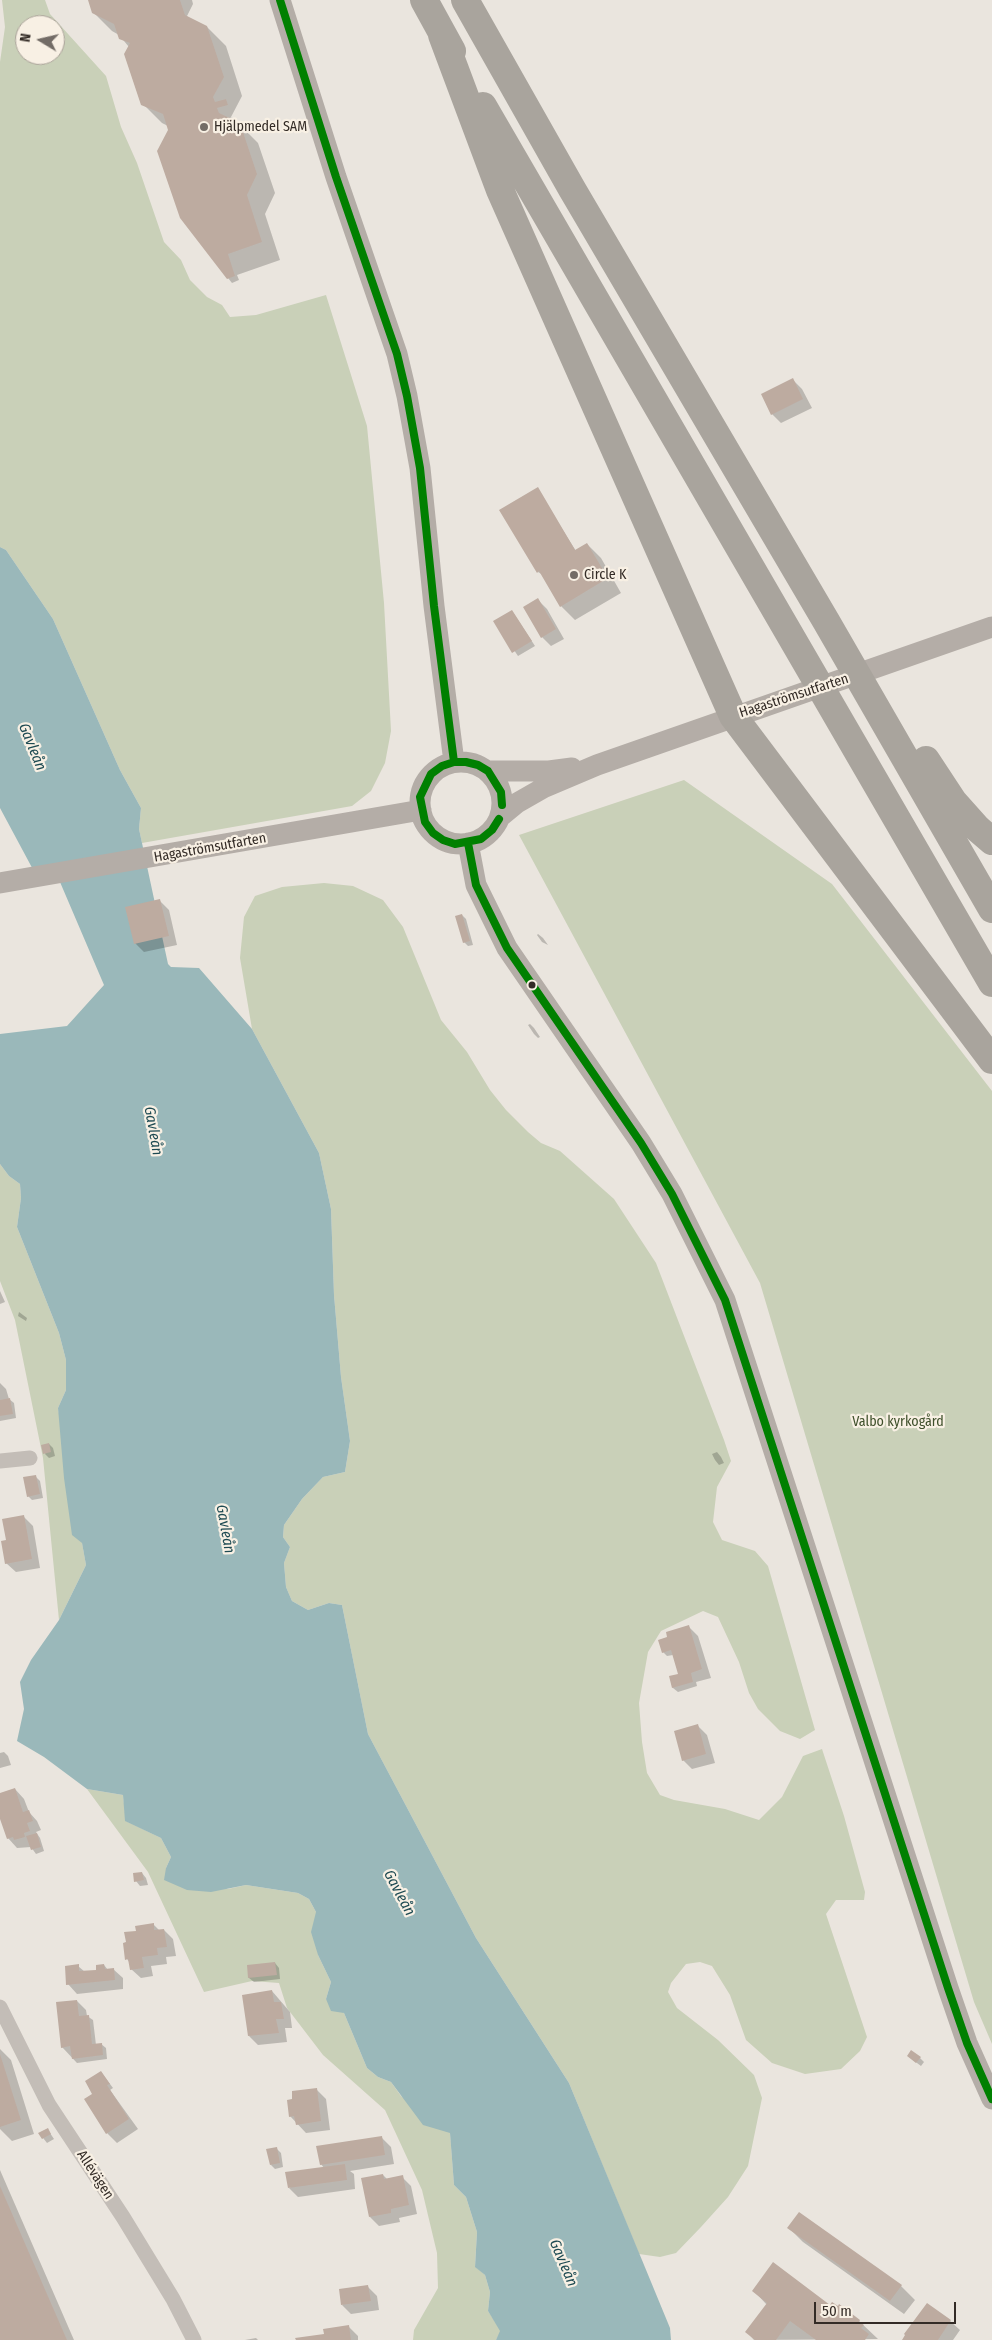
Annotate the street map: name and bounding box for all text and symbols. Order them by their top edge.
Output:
north arrow [15,15,65,65]
text: N [17,32,35,43]
place label: Hjälpmedel SAM [214,119,307,135]
marker: Hjälpmedel SAM [198,121,210,133]
place label: Circle K [584,567,626,583]
marker: Circle K [568,569,580,581]
street label: Hagaströmsutfarten [737,670,851,722]
water label: Gavleån [14,721,50,773]
street label: Hagaströmsutfarten [153,830,267,866]
unlabelled marker [527,980,537,990]
water label: Gavleån [140,1105,166,1157]
park label: Valbo kyrkogård [852,1414,944,1430]
water label: Gavleån [212,1503,238,1555]
water label: Gavleån [379,1867,419,1919]
street label: Allévägen [73,2147,117,2203]
water label: Gavleån [545,2237,581,2289]
scale bar [817,2292,960,2324]
text: 50 m [822,2302,852,2320]

